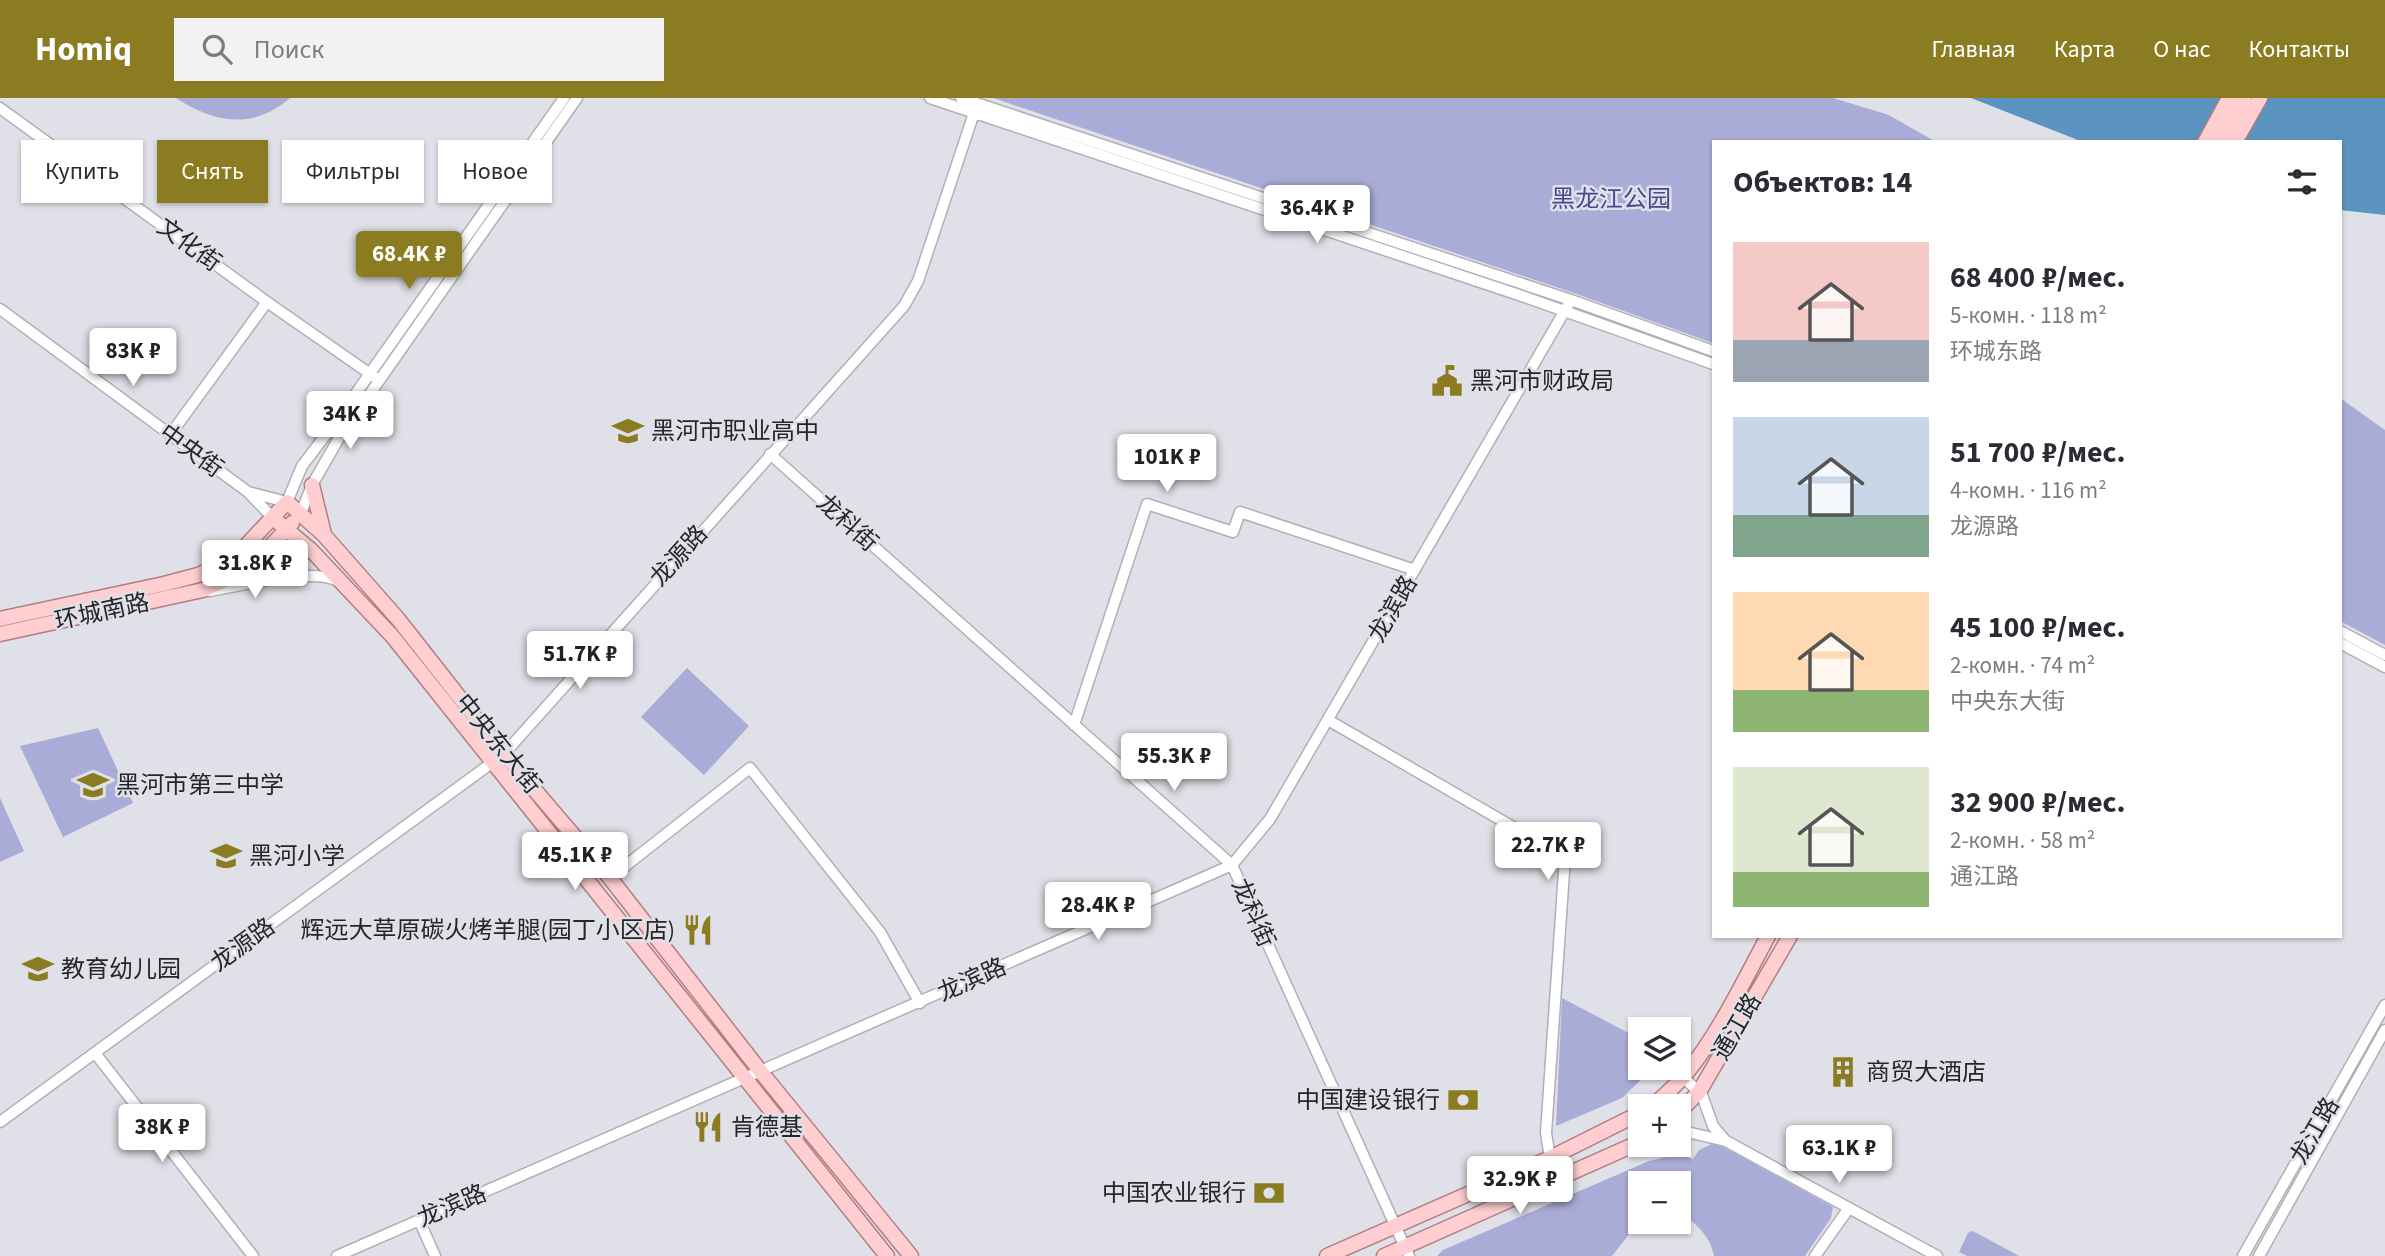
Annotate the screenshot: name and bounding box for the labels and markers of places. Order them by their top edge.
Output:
pin: 36.4K ₽ [1252,186,1382,245]
pin: 68.4K ₽ [344,232,474,291]
pin: 83K ₽ [84,328,182,388]
public building icon: 黑河市财政局 [1430,364,1464,398]
place label: 黑河市财政局 [1470,364,1614,399]
pin: 34K ₽ [301,392,399,451]
school or university icon: 黑河市职业高中 [611,414,645,448]
place label: 黑河市职业高中 [651,414,819,449]
pin: 101K ₽ [1110,434,1224,494]
pin: 31.8K ₽ [190,540,320,600]
pin: 51.7K ₽ [515,632,645,691]
pin: 55.3K ₽ [1109,734,1239,793]
school or university icon: 黑河市第三中学 [76,768,110,802]
place label: 黑河市第三中学 [116,768,284,803]
pin: 22.7K ₽ [1483,822,1613,882]
pin: 45.1K ₽ [510,832,640,892]
school or university icon: 黑河小学 [209,839,243,873]
place label: 黑河小学 [249,839,345,874]
pin: 28.4K ₽ [1033,882,1163,942]
place label: 辉远大草原碳火烤羊腿(园丁小区店) [300,913,675,948]
restaurant icon: 辉远大草原碳火烤羊腿(园丁小区店) [681,913,715,947]
school or university icon: 教育幼儿园 [21,952,55,986]
place label: 教育幼儿园 [61,952,181,987]
building icon: 商贸大酒店 [1826,1055,1860,1089]
place label: 商贸大酒店 [1866,1055,1986,1090]
place label: 中国建设银行 [1296,1083,1440,1118]
bank icon: 中国建设银行 [1446,1083,1480,1117]
pin: 38K ₽ [113,1104,211,1164]
restaurant icon: 肯德基 [691,1110,725,1144]
place label: 肯德基 [731,1110,803,1145]
pin: 63.1K ₽ [1774,1126,1904,1185]
pin: 32.9K ₽ [1455,1156,1585,1216]
place label: 中国农业银行 [1102,1176,1246,1211]
bank icon: 中国农业银行 [1252,1176,1286,1210]

